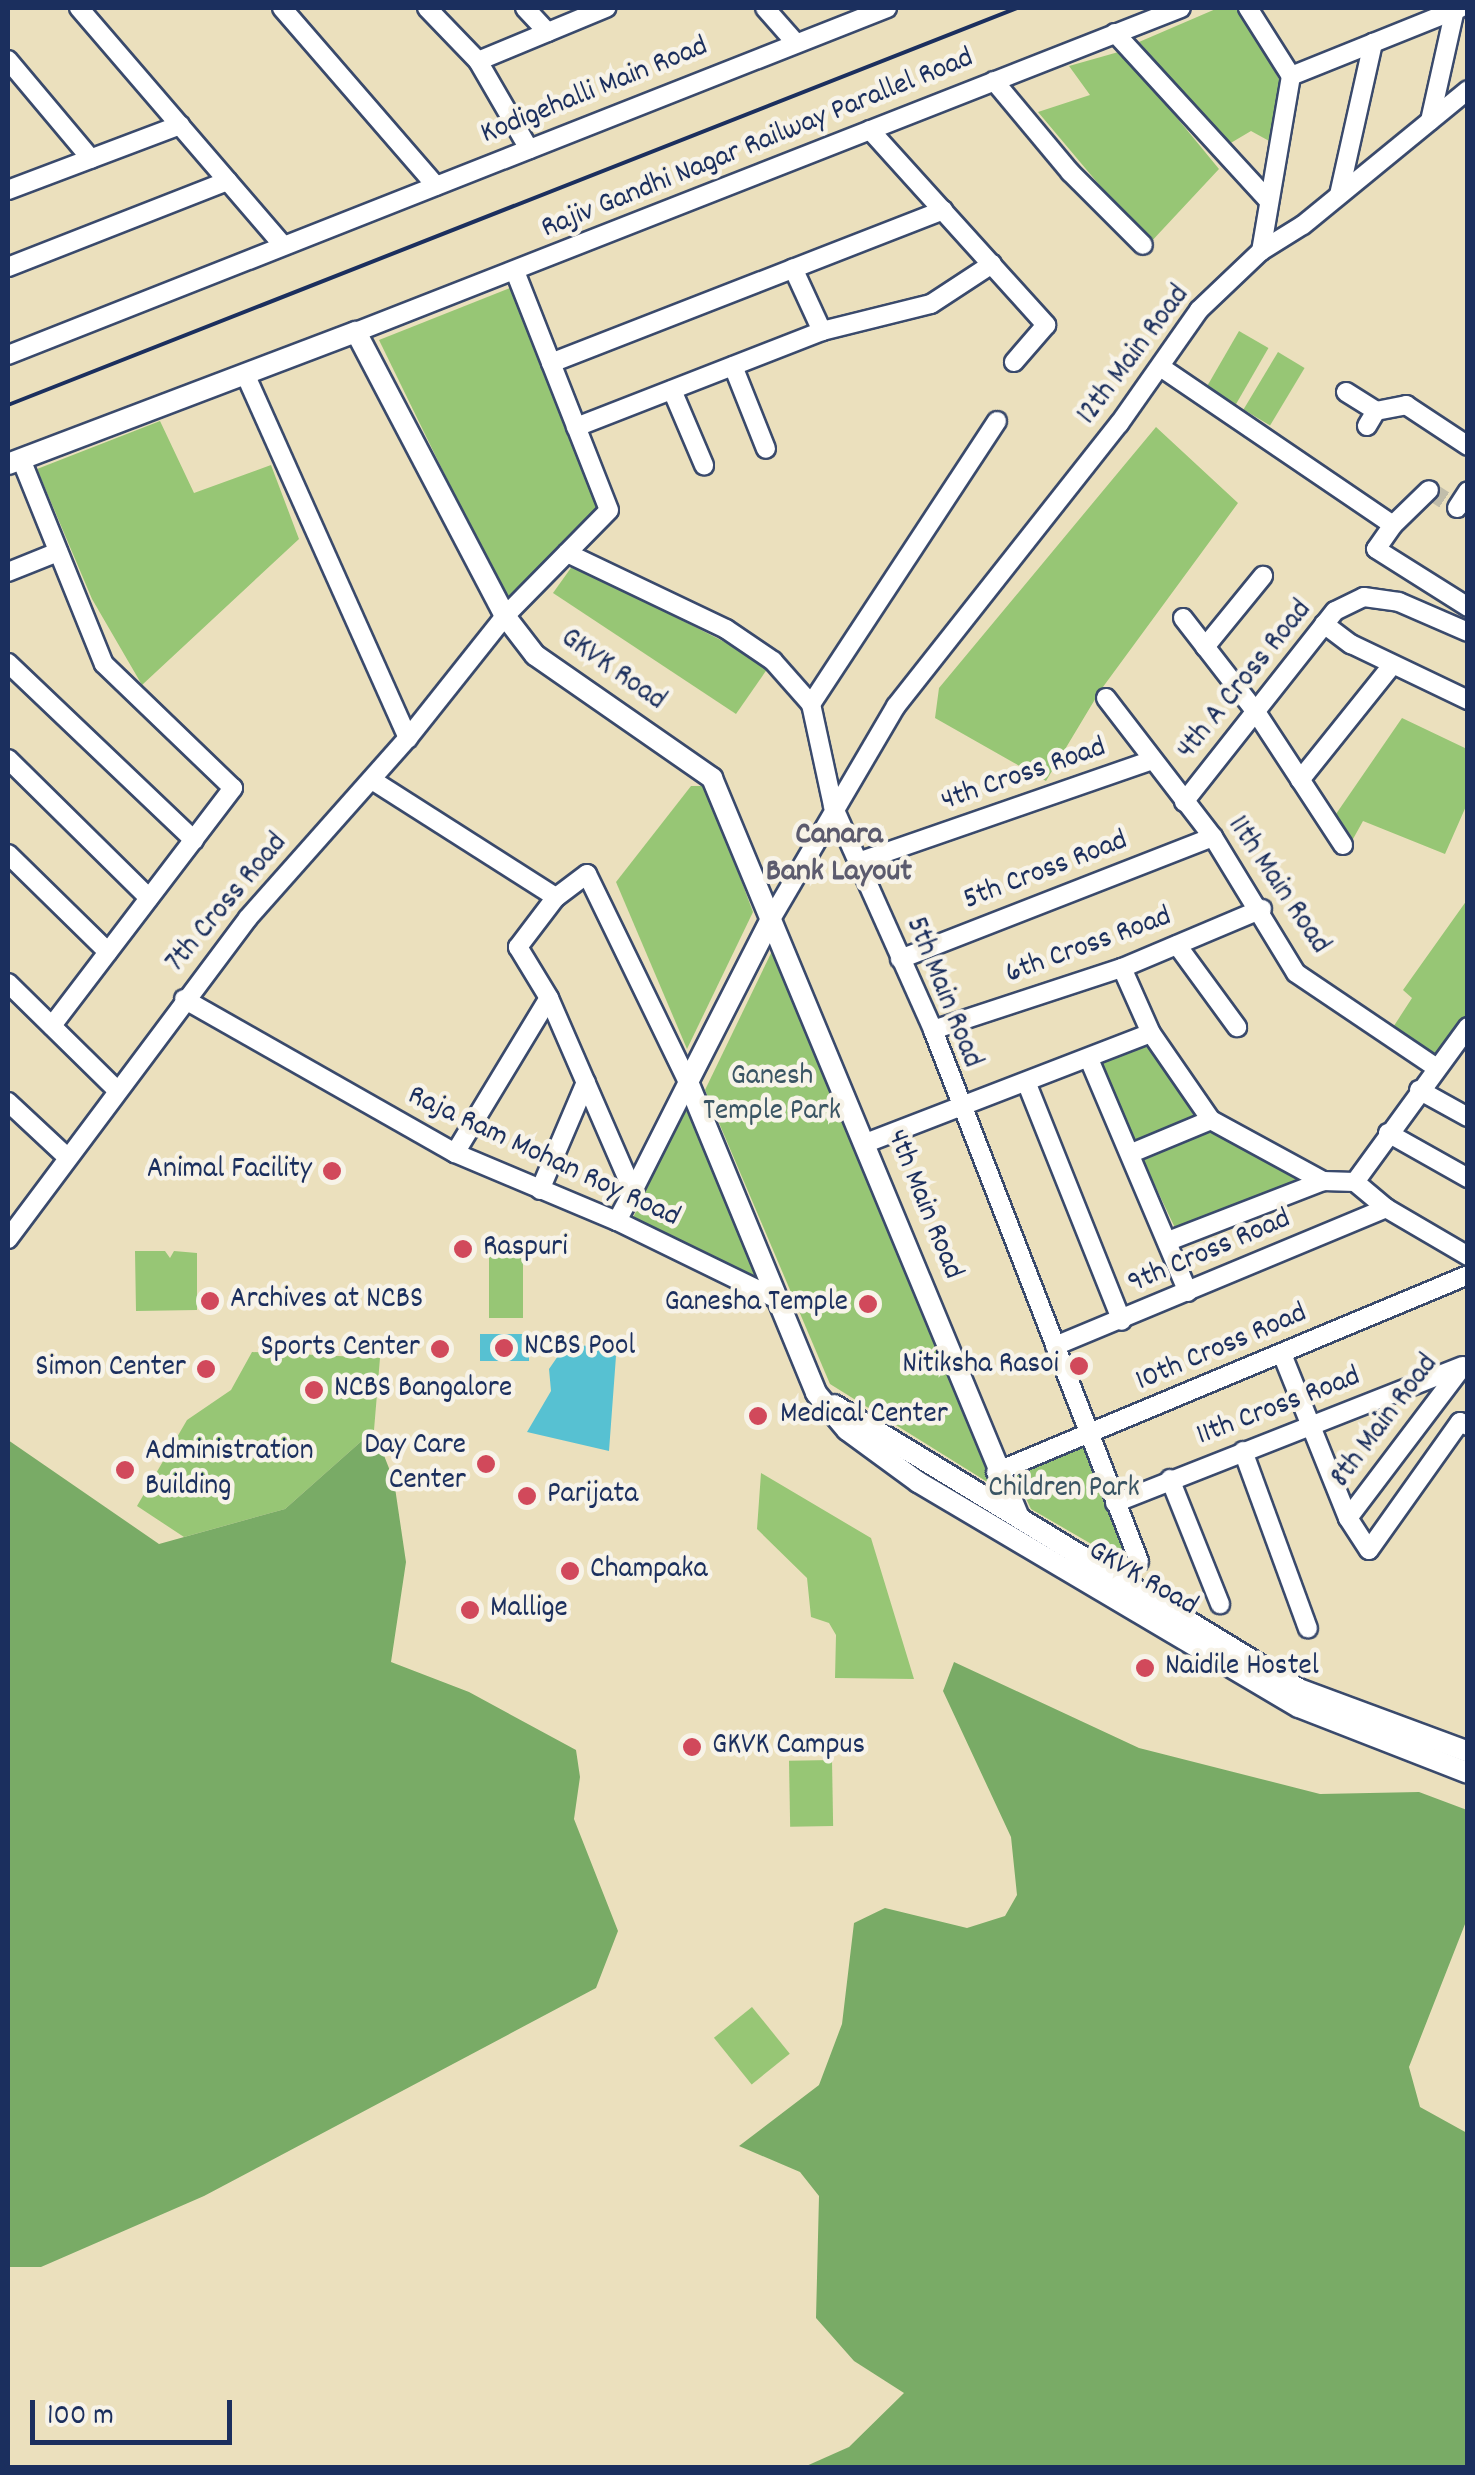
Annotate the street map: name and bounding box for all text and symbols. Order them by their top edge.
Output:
street label: Kodigehalli Main Road [476,30,714,154]
street label: Rajiv Gandhi Nagar Railway Parallel Road [537,42,979,248]
street label: 12th Main Road [1071,279,1199,433]
street label: 4th A Cross Road [1171,594,1321,768]
street label: GKVK Road [552,622,672,720]
street label: 4th Cross Road [937,731,1111,821]
street label: 11th Main Road [1218,810,1336,962]
district label: Canara Bank Layout [766,818,912,893]
street label: 5th Cross Road [959,824,1133,920]
street label: 7th Cross Road [159,827,297,981]
street label: 6th Cross Road [1001,900,1177,994]
street label: 5th Main Road [895,912,989,1074]
park label: Ganesh Temple Park [703,1060,841,1130]
street label: Raja Ram Mohan Roy Road [401,1079,685,1237]
street label: 4th Main Road [877,1125,969,1285]
place label: Animal Facility [147,1153,312,1189]
marker: Animal Facility [321,1160,343,1182]
street label: 9th Cross Road [1123,1203,1297,1303]
place label: Raspuri [483,1231,568,1267]
marker: Raspuri [452,1238,474,1260]
place label: Archives at NCBS [230,1283,423,1319]
place label: Ganesha Temple [664,1286,848,1322]
marker: Archives at NCBS [199,1290,221,1312]
marker: Ganesha Temple [857,1293,879,1315]
street label: 10th Cross Road [1131,1297,1313,1401]
place label: NCBS Pool [524,1330,635,1366]
place label: Sports Center [261,1331,420,1367]
marker: NCBS Pool [493,1337,515,1359]
marker: Sports Center [429,1338,451,1360]
place label: Nitiksha Rasoi [902,1348,1059,1384]
street label: 8th Main Road [1324,1348,1448,1496]
place label: Simon Center [35,1351,186,1387]
marker: Nitiksha Rasoi [1068,1355,1090,1377]
marker: Simon Center [195,1358,217,1380]
street label: 11th Cross Road [1192,1360,1366,1456]
place label: NCBS Bangalore [334,1372,512,1408]
marker: NCBS Bangalore [303,1379,325,1401]
place label: Medical Center [780,1398,948,1434]
marker: Medical Center [745,1403,771,1429]
place label: Day Care Center [364,1429,466,1500]
place label: Administration Building [145,1435,314,1506]
marker: Day Care Center [475,1453,497,1475]
marker: Administration Building [114,1459,136,1481]
park label: Children Park [988,1472,1140,1508]
place label: Parijata [547,1478,638,1514]
marker: Parijata [516,1485,538,1507]
street label: GKVK Road [1081,1534,1203,1626]
place label: Champaka [590,1553,708,1589]
marker: Champaka [559,1560,581,1582]
place label: Mallige [490,1592,568,1628]
marker: Mallige [459,1599,481,1621]
place label: Naidile Hostel [1165,1650,1319,1686]
marker: Naidile Hostel [1134,1657,1156,1679]
place label: GKVK Campus [712,1729,865,1765]
marker: GKVK Campus [681,1736,703,1758]
scale bar [35,2380,238,2442]
text: 100 m [47,2396,114,2439]

